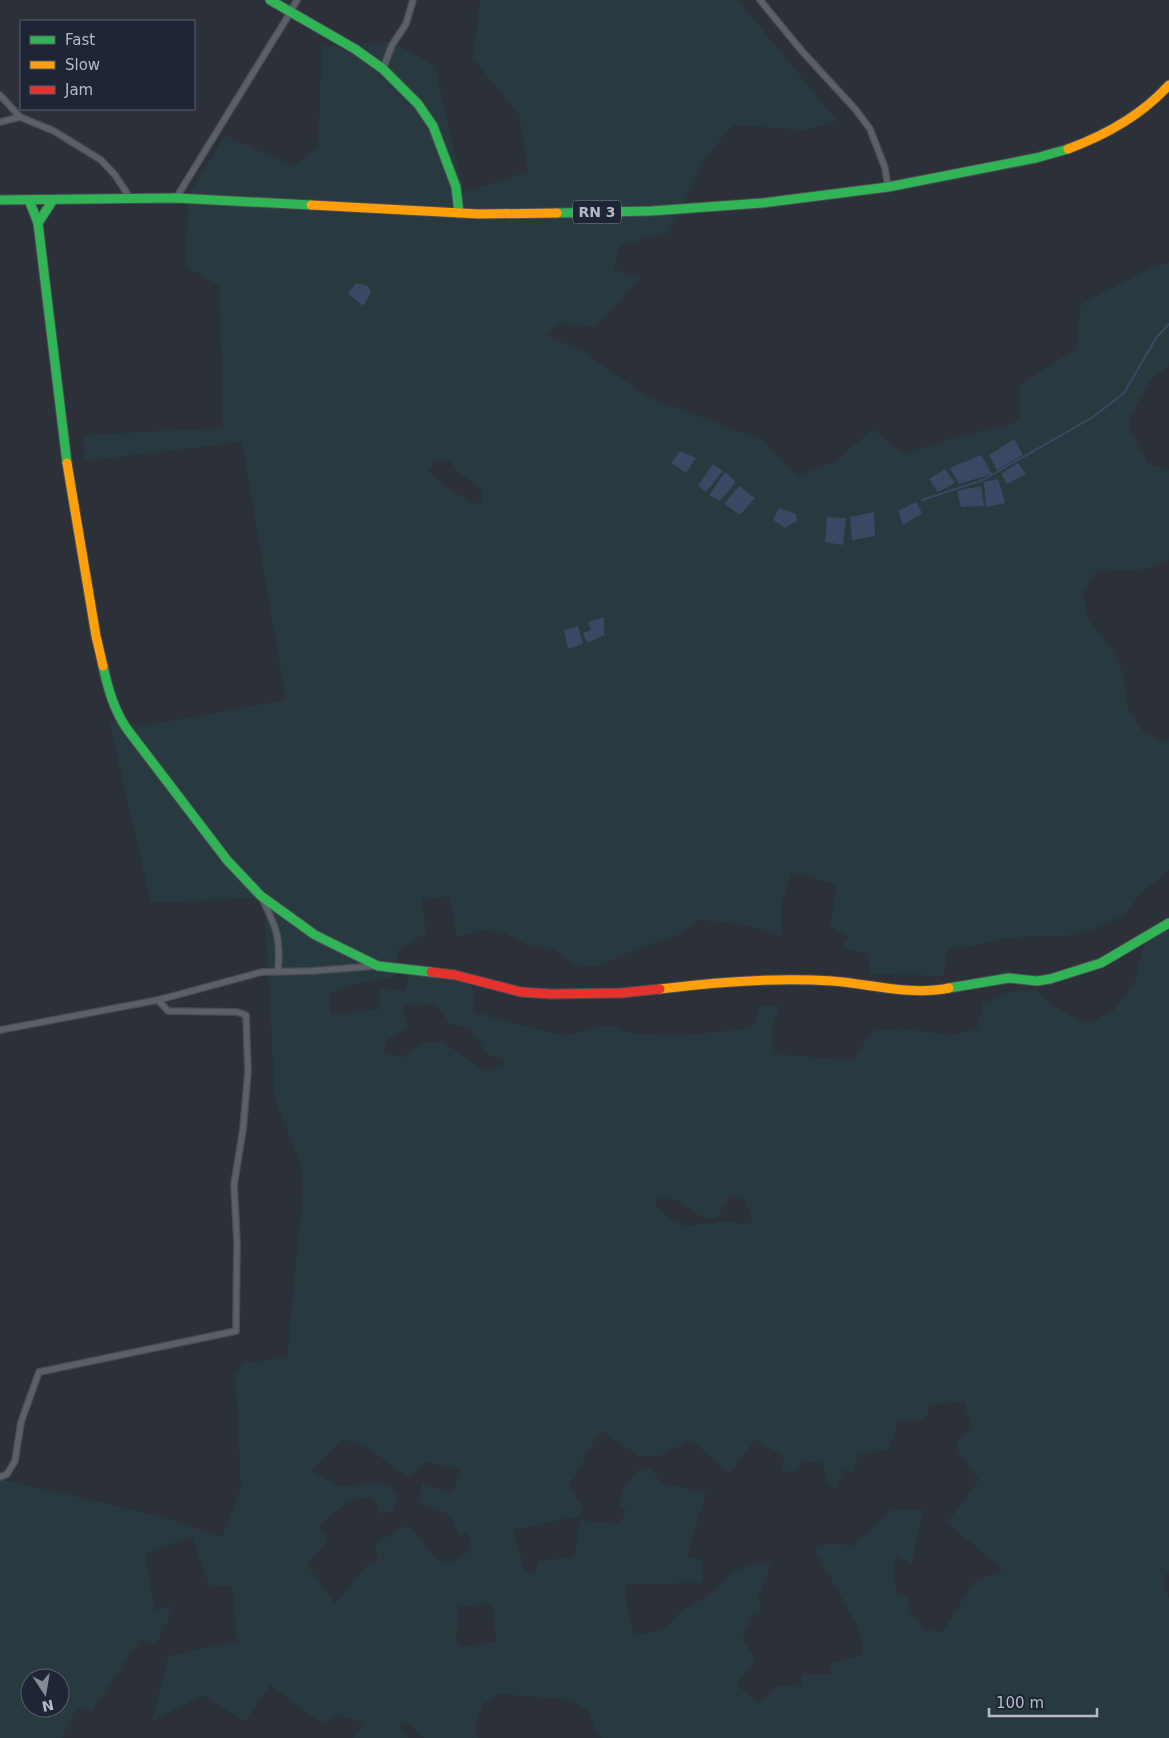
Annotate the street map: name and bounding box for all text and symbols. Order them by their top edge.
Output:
legend [20,20,195,110]
text: Fast [65,31,95,49]
text: Slow [65,56,100,74]
text: Jam [64,81,93,99]
road number: RN 3 [573,200,621,223]
north arrow [20,1668,70,1718]
scale bar [989,1686,1096,1718]
text: 100 m [996,1694,1044,1712]
text: N [40,1697,55,1715]

